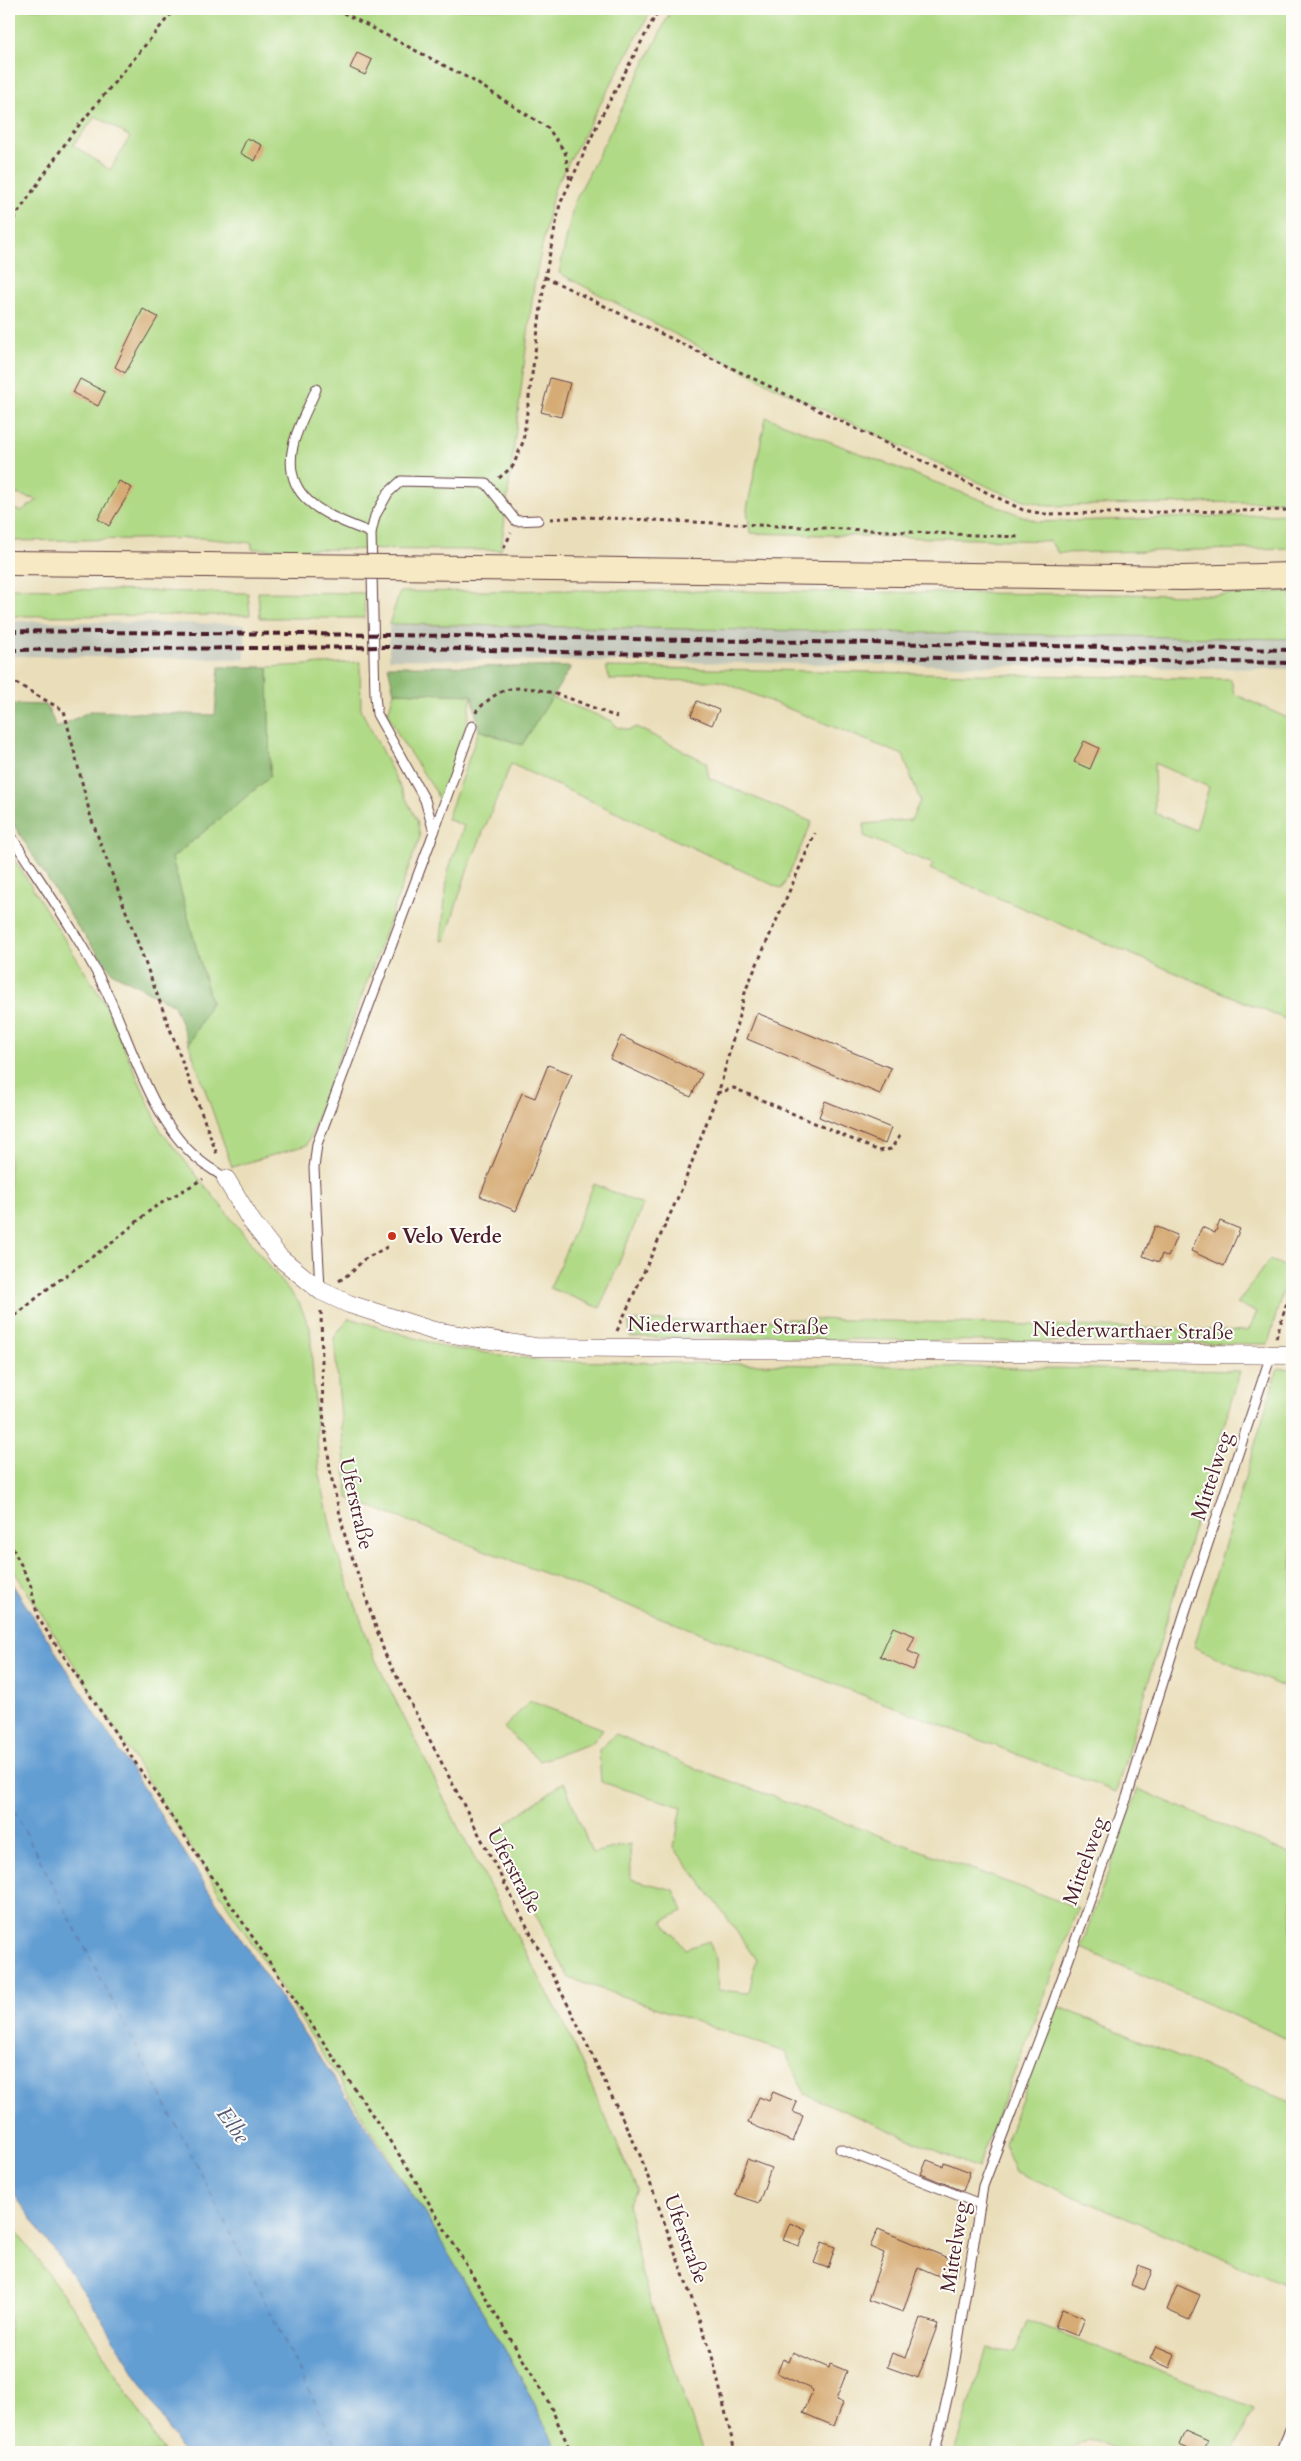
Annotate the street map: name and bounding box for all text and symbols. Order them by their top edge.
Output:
place label: Velo Verde [402,1222,502,1251]
marker: Velo Verde [386,1230,398,1242]
street label: Niederwarthaer Straße [627,1310,829,1342]
street label: Niederwarthaer Straße [1032,1315,1234,1347]
street label: Mittelweg [1184,1428,1240,1524]
street label: Uferstraße [331,1455,381,1553]
street label: Mittelweg [1056,1813,1114,1909]
street label: Uferstraße [479,1823,549,1919]
water label: Elbe [209,2101,257,2150]
street label: Uferstraße [656,2190,716,2288]
street label: Mittelweg [933,2199,977,2295]

